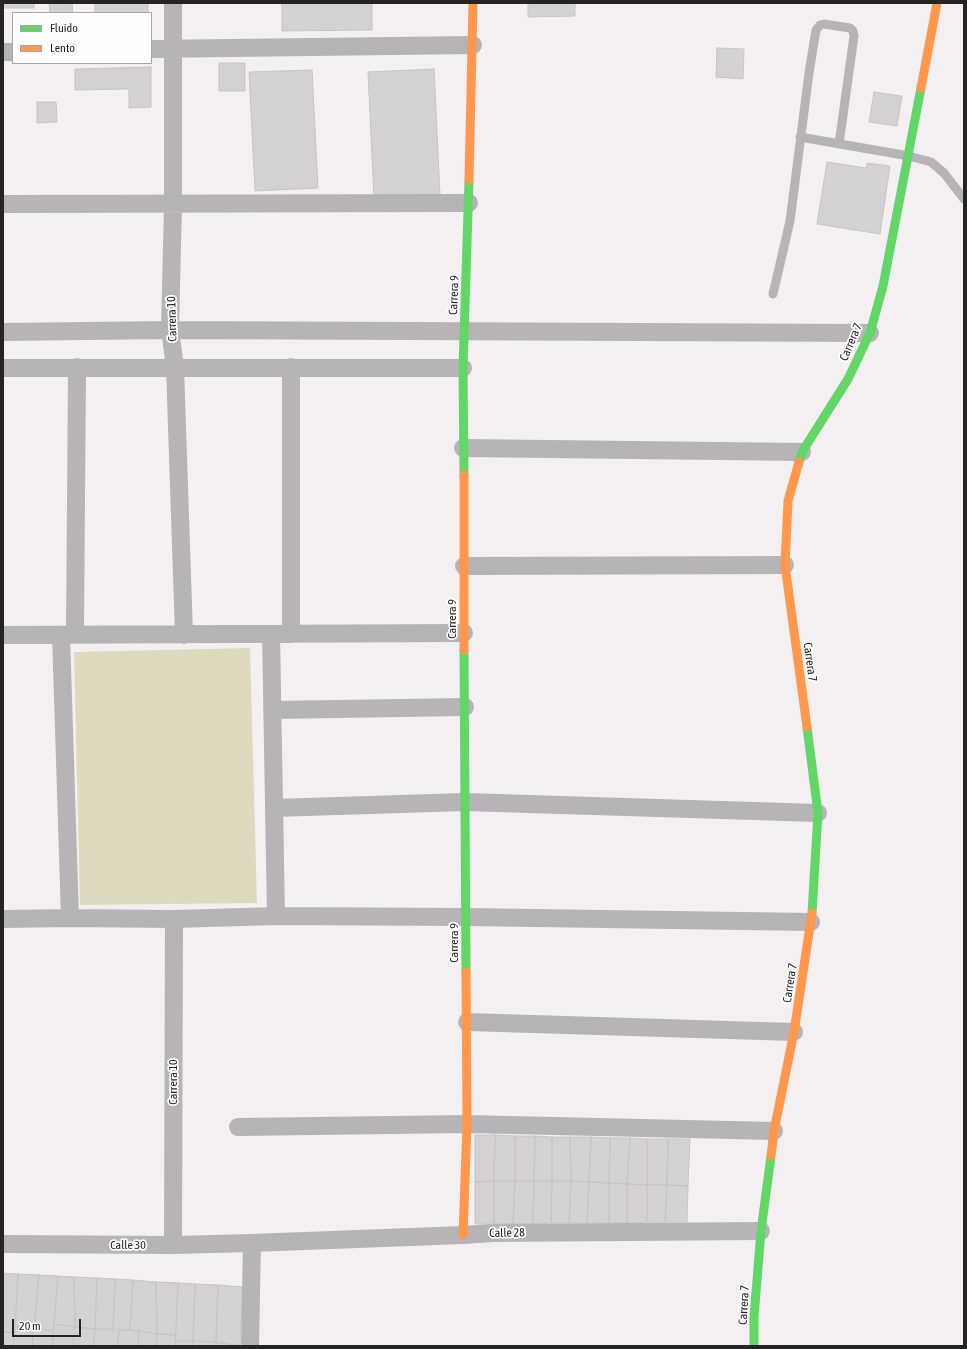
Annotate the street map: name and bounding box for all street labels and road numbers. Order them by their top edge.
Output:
street label: Carrera 9 [446,275,462,315]
street label: Carrera 10 [164,296,180,342]
street label: Carrera 7 [837,321,865,363]
street label: Carrera 9 [445,599,459,639]
street label: Carrera 7 [800,641,820,683]
street label: Carrera 9 [447,923,461,963]
street label: Carrera 7 [780,962,800,1004]
street label: Carrera 10 [166,1059,180,1105]
street label: Calle 28 [489,1225,525,1241]
street label: Calle 30 [110,1238,146,1252]
street label: Carrera 7 [736,1285,752,1325]

